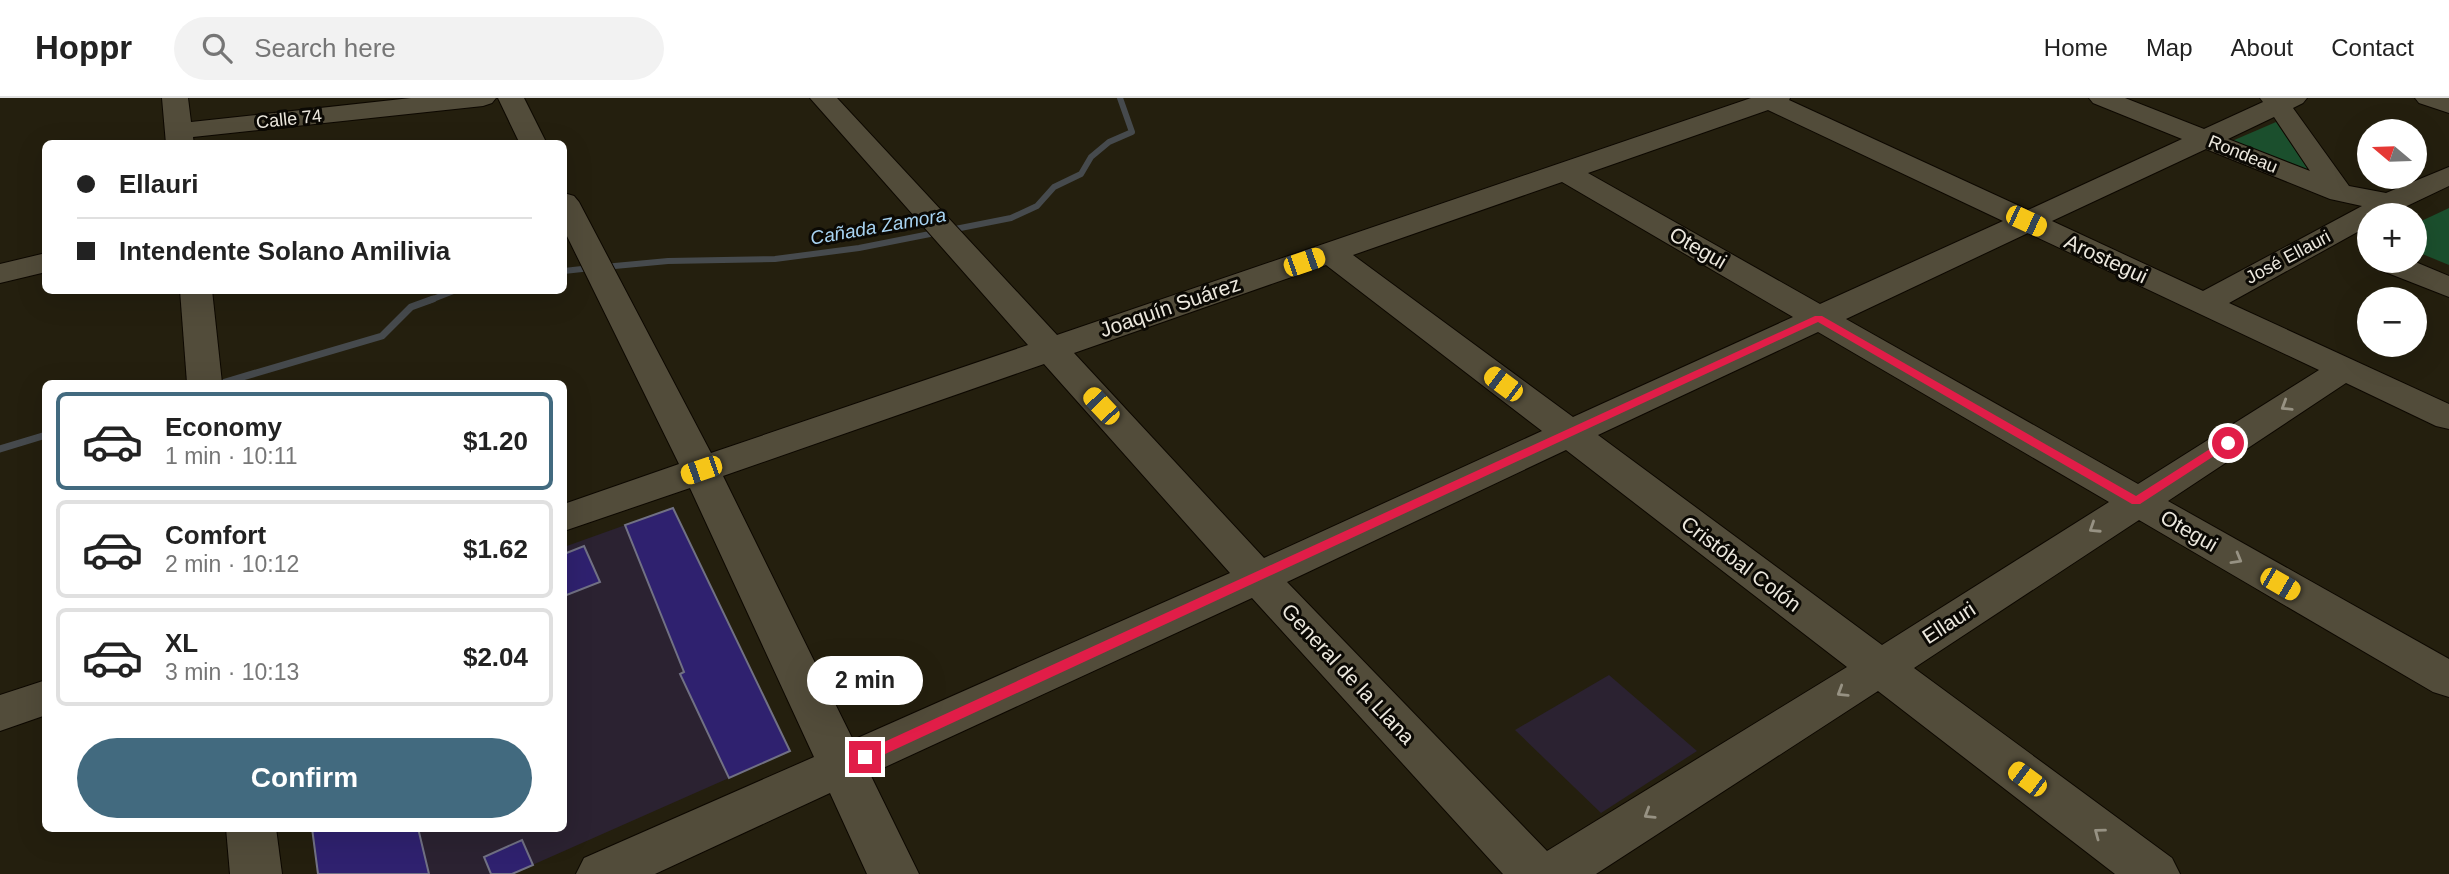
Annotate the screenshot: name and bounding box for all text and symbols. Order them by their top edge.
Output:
search box [174,17,664,80]
text: Hoppr [35,29,132,66]
icon: search [198,29,236,67]
text: Search here [254,33,396,63]
text: Home [2044,34,2108,61]
text: Map [2146,34,2193,61]
text: About [2231,34,2293,61]
text: Contact [2331,34,2414,61]
street label: Calle 74 [255,106,323,132]
north arrow [2357,119,2427,189]
map controls [2357,119,2427,357]
street label: Rondeau [2205,131,2281,177]
text: Ellauri [119,169,198,199]
car [2003,203,2050,239]
button: + [2357,203,2427,273]
water label: Cañada Zamora [809,204,948,249]
street label: Otegui [1666,222,1731,273]
street label: José Ellauri [2242,226,2334,288]
street label: Arostegui [2061,229,2151,288]
text: Intendente Solano Amilivia [119,236,450,266]
car [1281,245,1328,279]
street label: Joaquín Suárez [1097,272,1243,341]
button: − [2357,287,2427,357]
car [1480,363,1527,405]
car [1079,383,1124,429]
one-way arrow [2280,398,2293,411]
icon: car [81,410,144,473]
text: Economy [165,412,282,442]
text: $1.20 [463,426,528,456]
route start [2212,427,2244,459]
text: 1 min · 10:11 [165,443,298,469]
car [678,453,725,487]
street label: Otegui [2157,505,2222,556]
street label: Cristóbal Colón [1677,511,1806,616]
icon: car [81,518,144,581]
text: Comfort [165,520,266,550]
one-way arrow [2089,520,2102,533]
text: $1.62 [463,534,528,564]
text: 2 min · 10:12 [165,551,299,577]
one-way arrow [2230,551,2243,564]
car [2257,564,2304,604]
street label: Ellauri [1918,597,1979,648]
street label: General de la Llana [1277,599,1419,749]
icon: car [81,626,144,689]
text: XL [165,628,198,658]
text: $2.04 [463,642,528,672]
callout: 2 min [807,656,923,704]
text: 3 min · 10:13 [165,659,299,685]
text: 2 min [835,667,895,693]
one-way arrow [1836,684,1849,697]
button: Confirm [77,738,532,818]
route end [849,741,881,773]
car [2004,758,2051,800]
one-way arrow [1644,805,1657,818]
one-way arrow [2094,829,2107,841]

